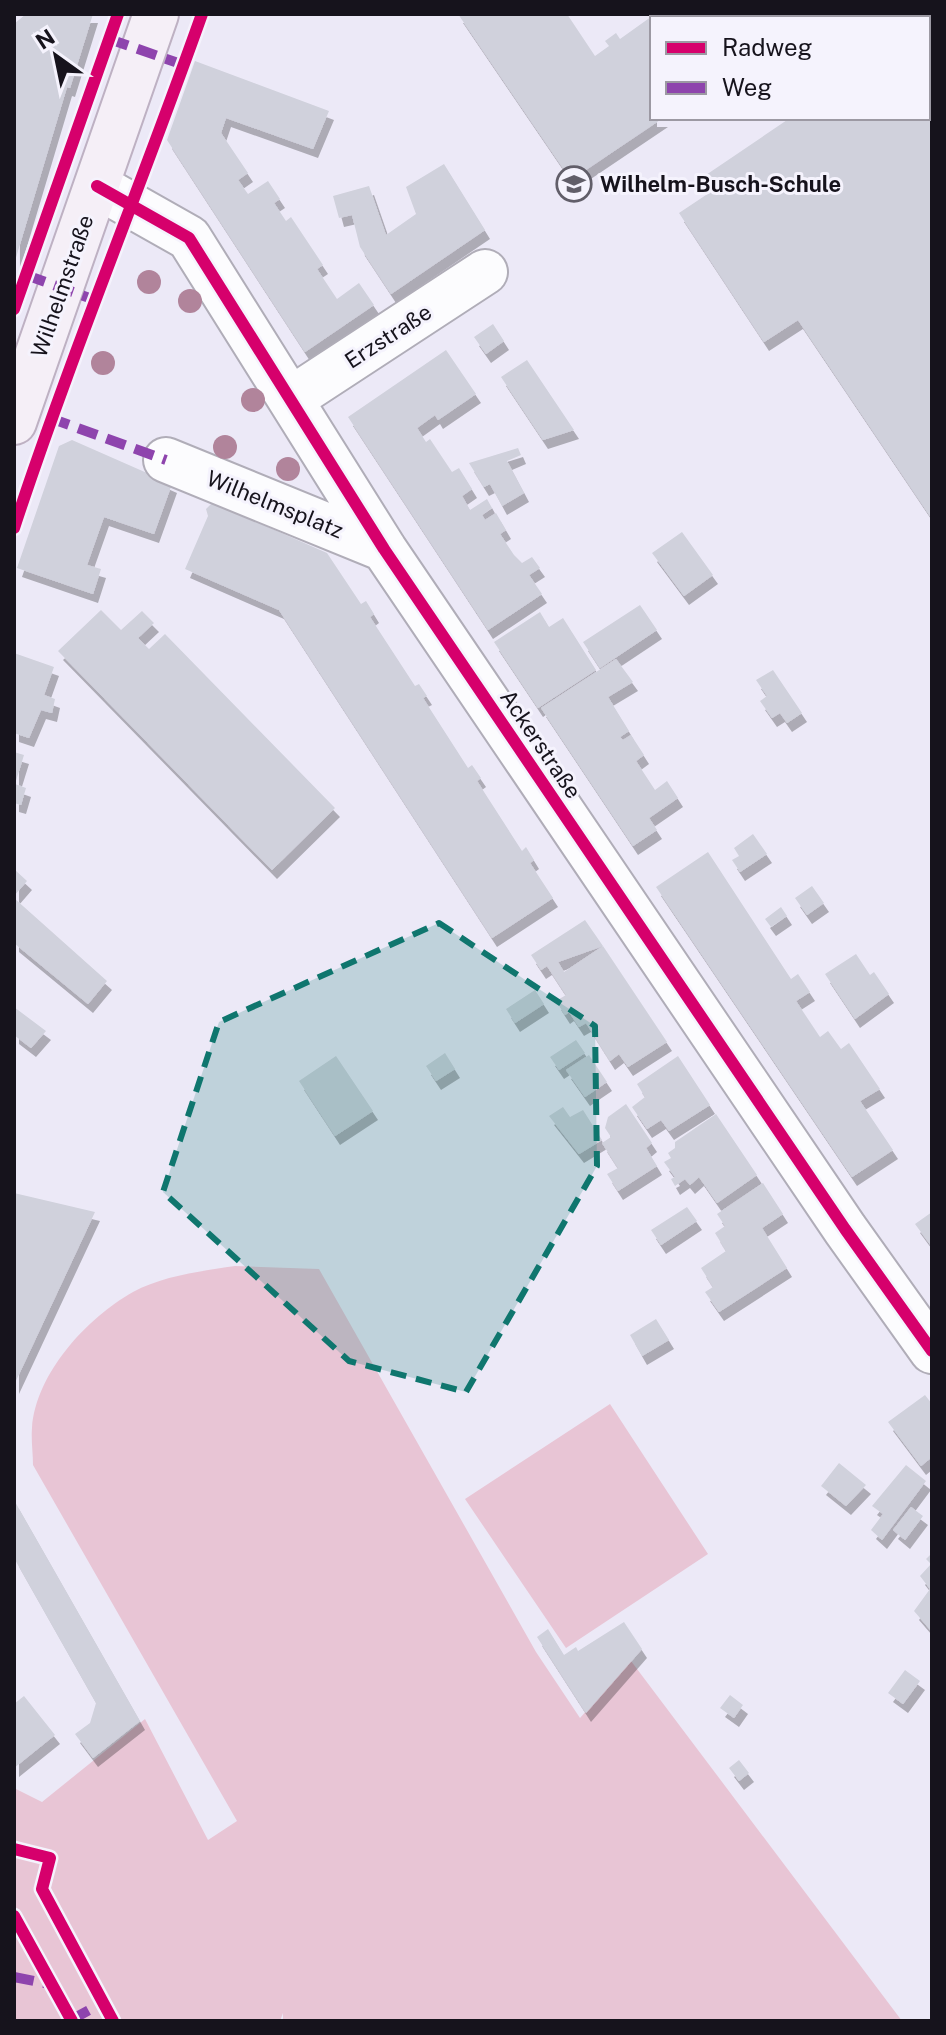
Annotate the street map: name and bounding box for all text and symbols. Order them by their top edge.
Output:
north arrow [16,16,96,96]
legend [650,16,930,120]
text: N [31,24,59,55]
text: Radweg [722,33,813,61]
text: Weg [722,73,772,101]
school or university icon: Wilhelm-Busch-Schule [555,165,593,203]
place label: Wilhelm-Busch-Schule [600,171,841,197]
street label: Wilhelmstraße [25,211,99,361]
street label: Erzstraße [340,298,436,374]
street label: Wilhelmsplatz [203,465,347,543]
street label: Ackerstraße [495,685,587,803]

